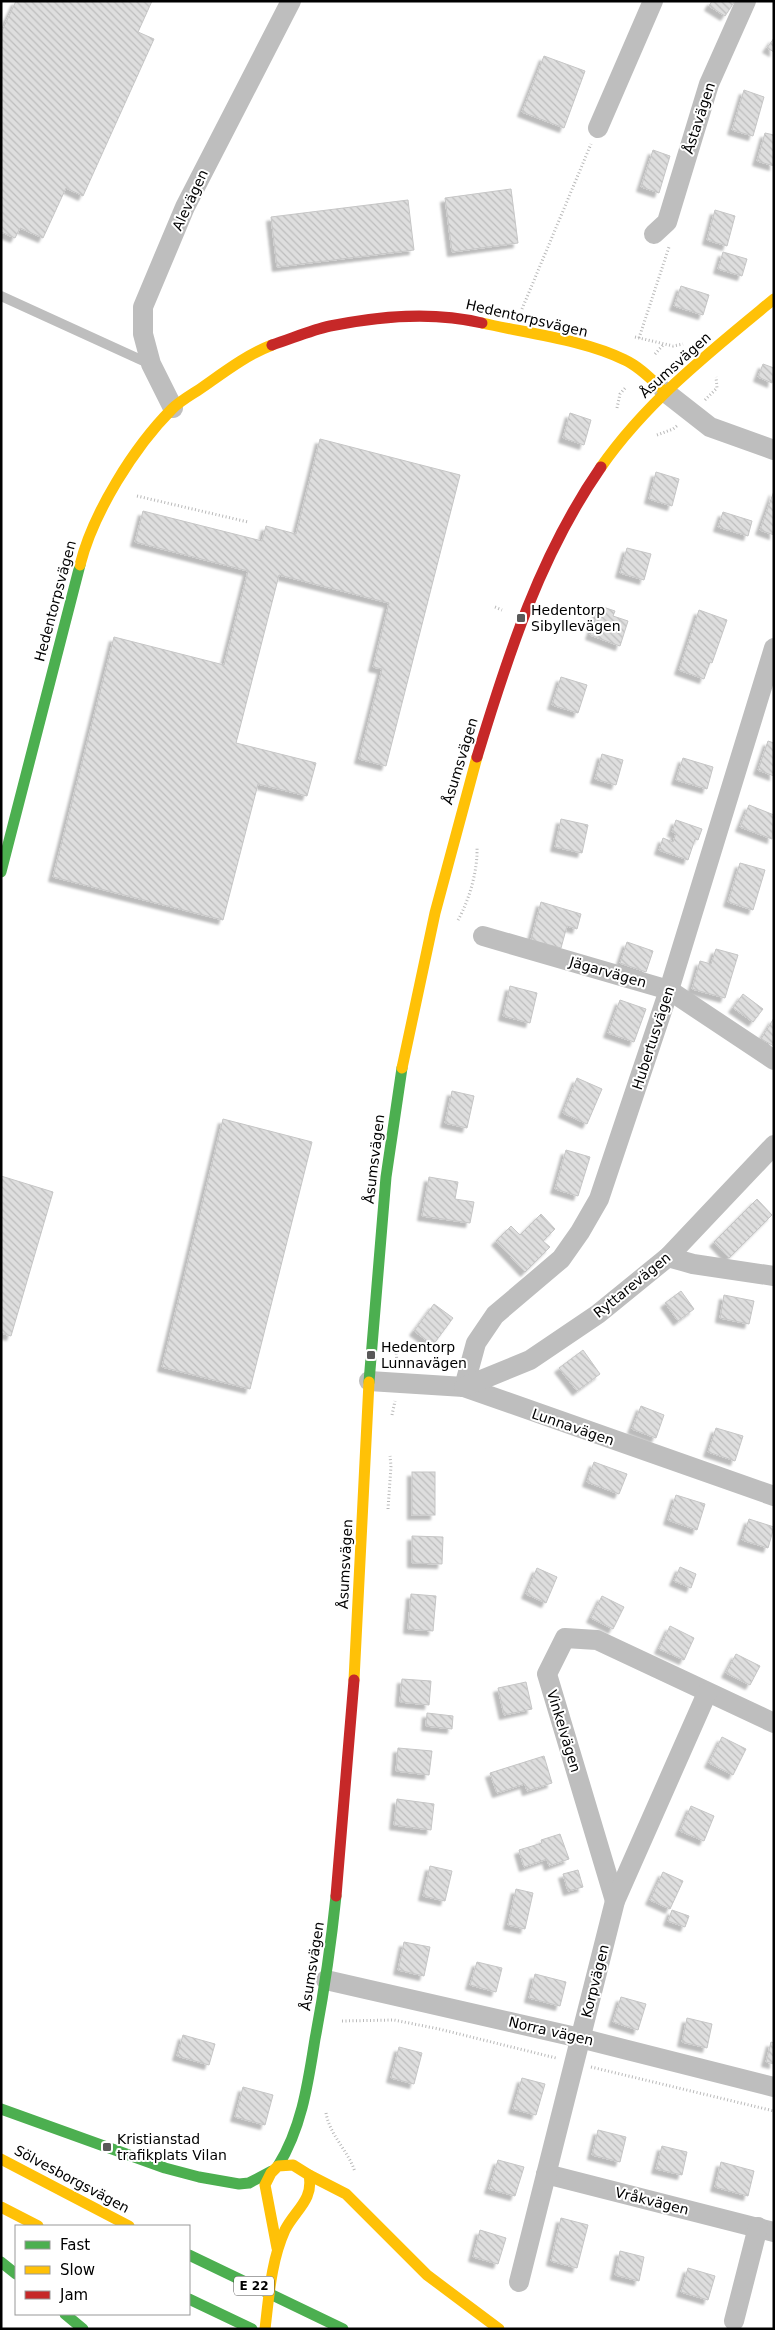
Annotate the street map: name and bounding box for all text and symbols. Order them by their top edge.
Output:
street label: Åstavägen [680,80,718,156]
street label: Alevägen [169,167,211,233]
street label: Hedentorpsvägen [464,296,590,340]
street label: Åsumsvägen [636,329,714,401]
street label: Hedentorpsvägen [31,539,79,663]
place label: Hedentorp Sibyllevägen [531,602,621,634]
marker: Hedentorp Sibyllevägen [515,612,527,624]
street label: Åsumsvägen [439,716,481,806]
street label: Jägarvägen [567,953,648,991]
street label: Hubertusvägen [629,984,677,1092]
street label: Åsumsvägen [361,1113,387,1205]
street label: Ryttarevägen [590,1249,674,1321]
place label: Hedentorp Lunnavägen [381,1339,467,1371]
marker: Hedentorp Lunnavägen [365,1349,377,1361]
street label: Lunnavägen [530,1405,616,1449]
street label: Åsumsvägen [335,1519,355,1609]
street label: Vinkelvägen [544,1688,584,1774]
street label: Åsumsvägen [297,1920,327,2012]
street label: Korpvägen [578,1943,612,2019]
street label: Norra vägen [507,2013,595,2049]
place label: Kristianstad trafikplats Vilan [117,2131,227,2163]
marker: Kristianstad trafikplats Vilan [101,2141,113,2153]
street label: Sölvesborgsvägen [12,2142,132,2216]
street label: Vråkvägen [614,2184,690,2218]
legend [15,2225,190,2315]
text: Fast [60,2236,90,2254]
text: Slow [60,2261,95,2279]
road number: E 22 [234,2276,274,2296]
text: Jam [59,2286,88,2304]

